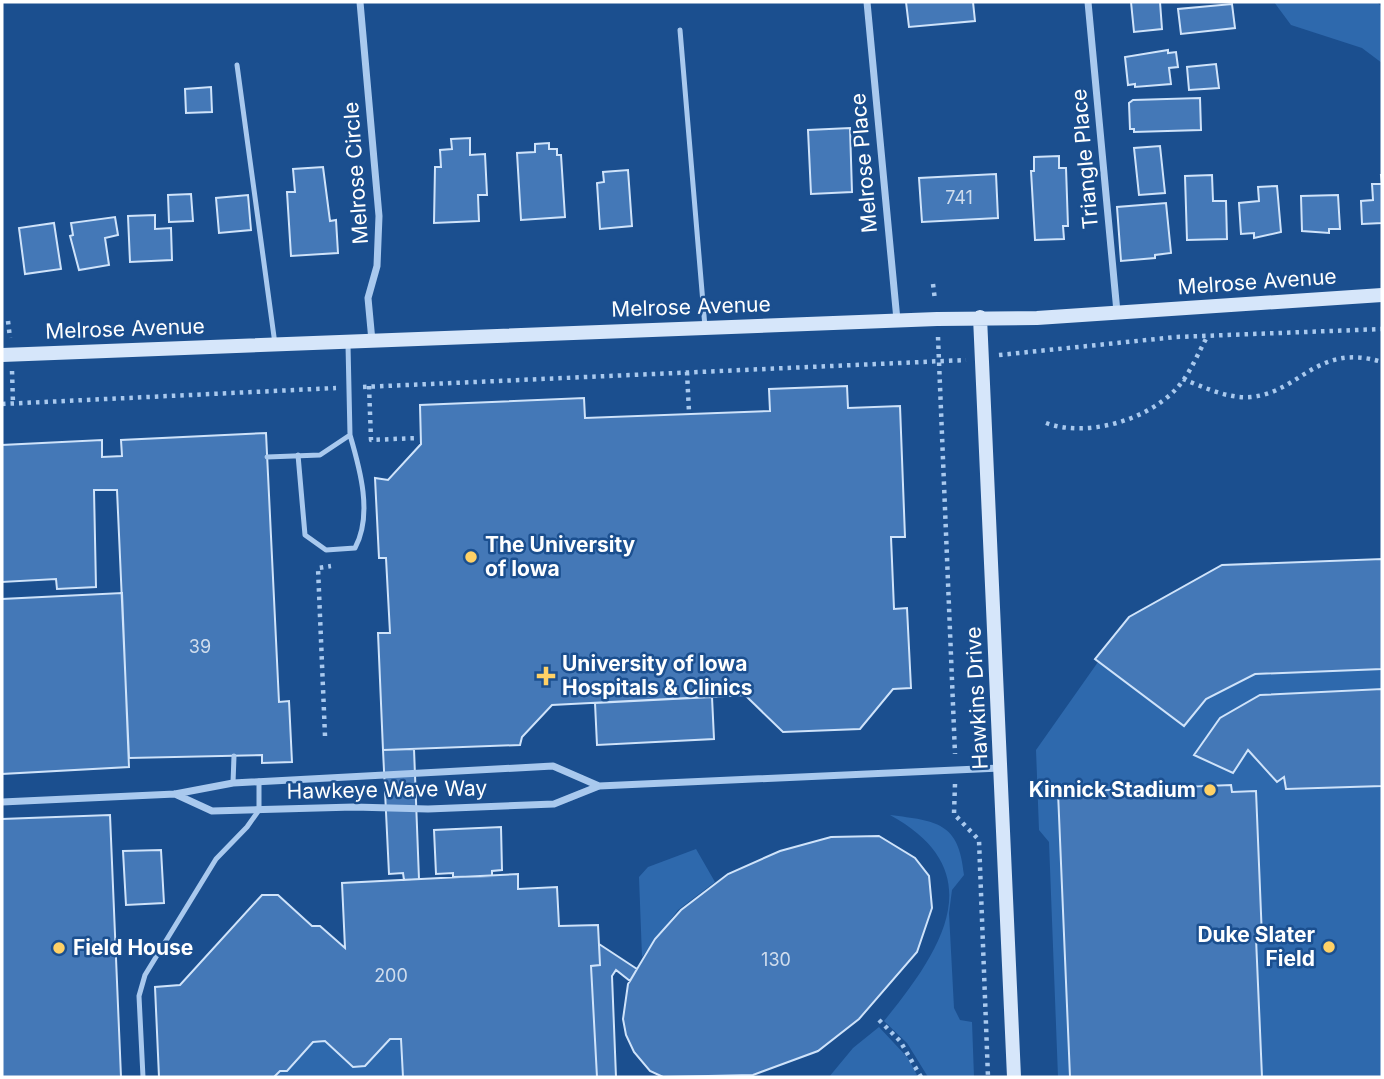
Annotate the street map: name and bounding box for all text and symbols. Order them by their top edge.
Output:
street label: Triangle Place [1066,88,1103,230]
street label: Melrose Place [845,92,882,234]
street label: Melrose Circle [338,101,373,245]
house number: 741 [945,187,973,208]
street label: Melrose Avenue [1177,263,1337,300]
street label: Melrose Avenue [611,291,771,322]
street label: Melrose Avenue [45,313,205,344]
place label: The University of Iowa [485,532,636,581]
marker: The University of Iowa [463,549,479,565]
street label: Hawkins Drive [960,626,993,770]
house number: 39 [189,636,211,657]
place label: University of Iowa Hospitals & Clinics [562,651,753,700]
marker: University of Iowa Hospitals & Clinics [536,666,556,686]
street label: Hawkeye Wave Way [286,775,488,804]
place label: Kinnick Stadium [1029,777,1196,802]
marker: Kinnick Stadium [1202,782,1218,798]
place label: Duke Slater Field [1197,922,1315,971]
place label: Field House [73,935,193,960]
marker: Duke Slater Field [1321,939,1337,955]
marker: Field House [51,940,67,956]
house number: 130 [761,949,791,970]
house number: 200 [374,965,408,986]

